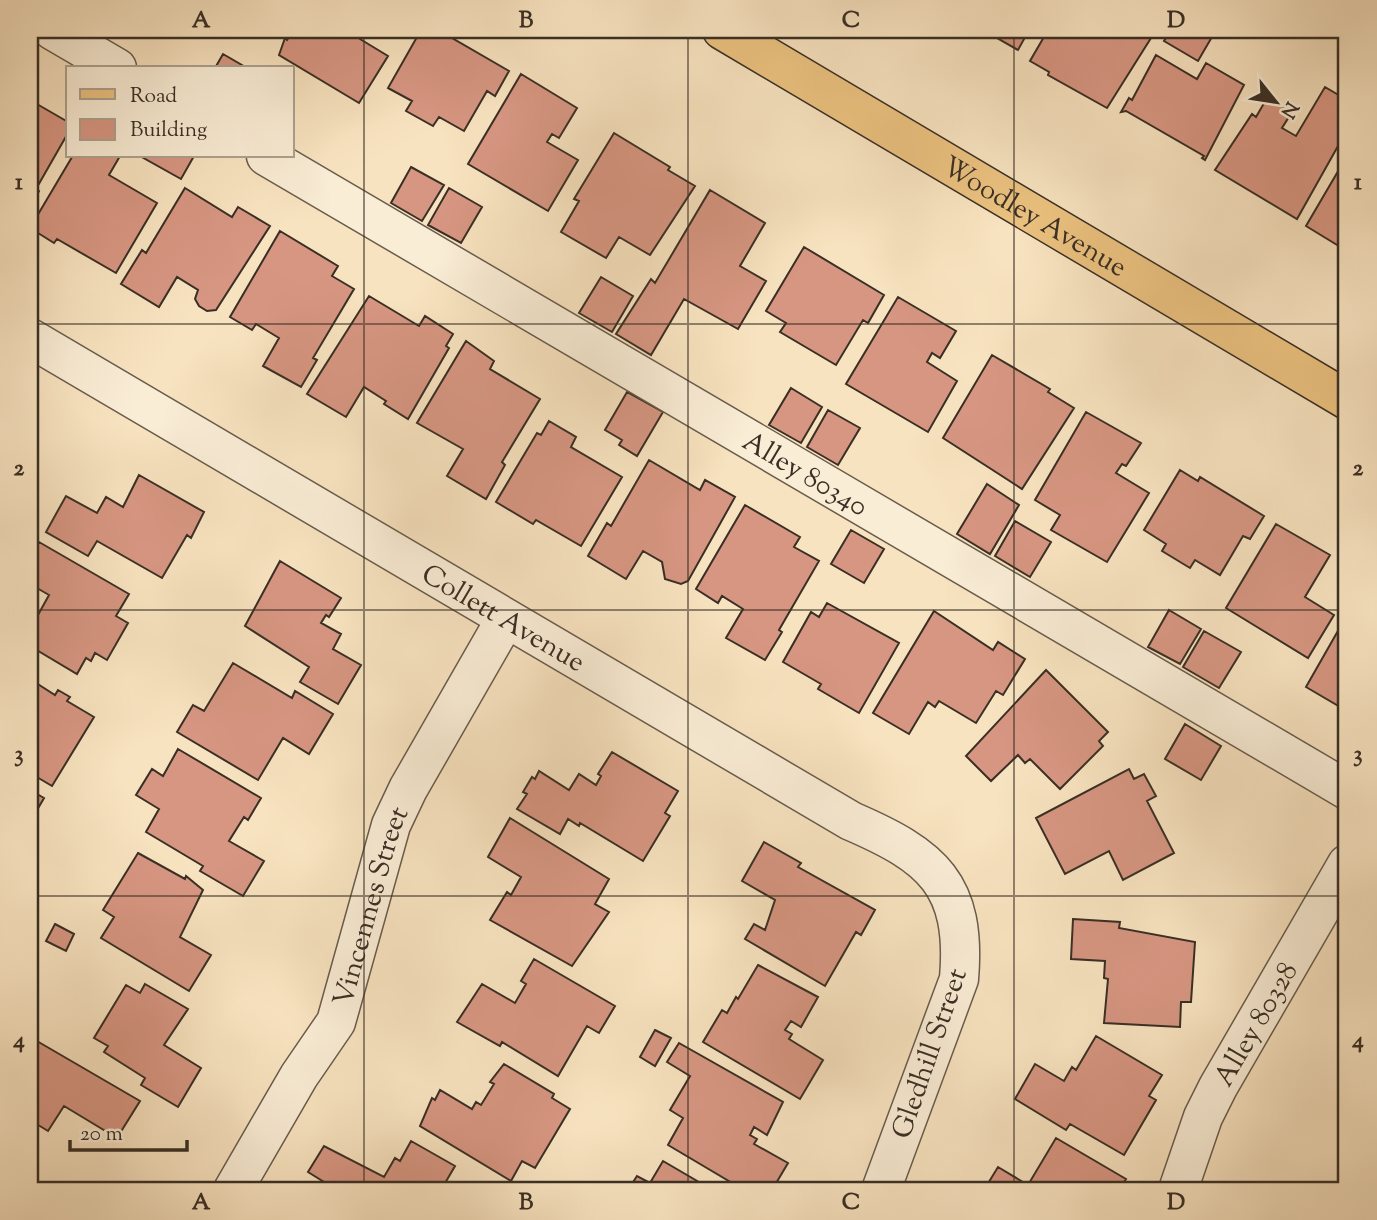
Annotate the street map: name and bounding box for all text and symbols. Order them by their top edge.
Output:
text: A [192,5,211,38]
text: B [519,5,534,38]
text: C [842,5,860,38]
text: D [1167,5,1185,38]
legend [66,66,294,158]
north arrow [1240,66,1310,136]
text: Road [130,82,177,112]
text: N [1273,96,1304,123]
text: Building [130,116,207,146]
street label: Woodley Avenue [934,148,1134,288]
text: 1 [15,167,23,200]
text: 1 [1354,167,1362,200]
street label: Alley 80340 [734,423,875,528]
text: 2 [14,453,25,486]
text: 2 [1353,453,1364,486]
street label: Collett Avenue [413,556,592,683]
text: 3 [14,739,24,772]
text: 3 [1353,739,1363,772]
street label: Vincennes Street [324,800,420,1011]
street label: Alley 80328 [1205,955,1309,1095]
street label: Gledhill Street [883,963,979,1144]
text: 4 [12,1025,25,1058]
text: 4 [1351,1025,1364,1058]
scale bar [70,1108,187,1152]
text: 20 m [80,1120,123,1150]
text: A [192,1187,211,1220]
text: B [519,1187,534,1220]
text: C [842,1187,860,1220]
text: D [1167,1187,1185,1220]

